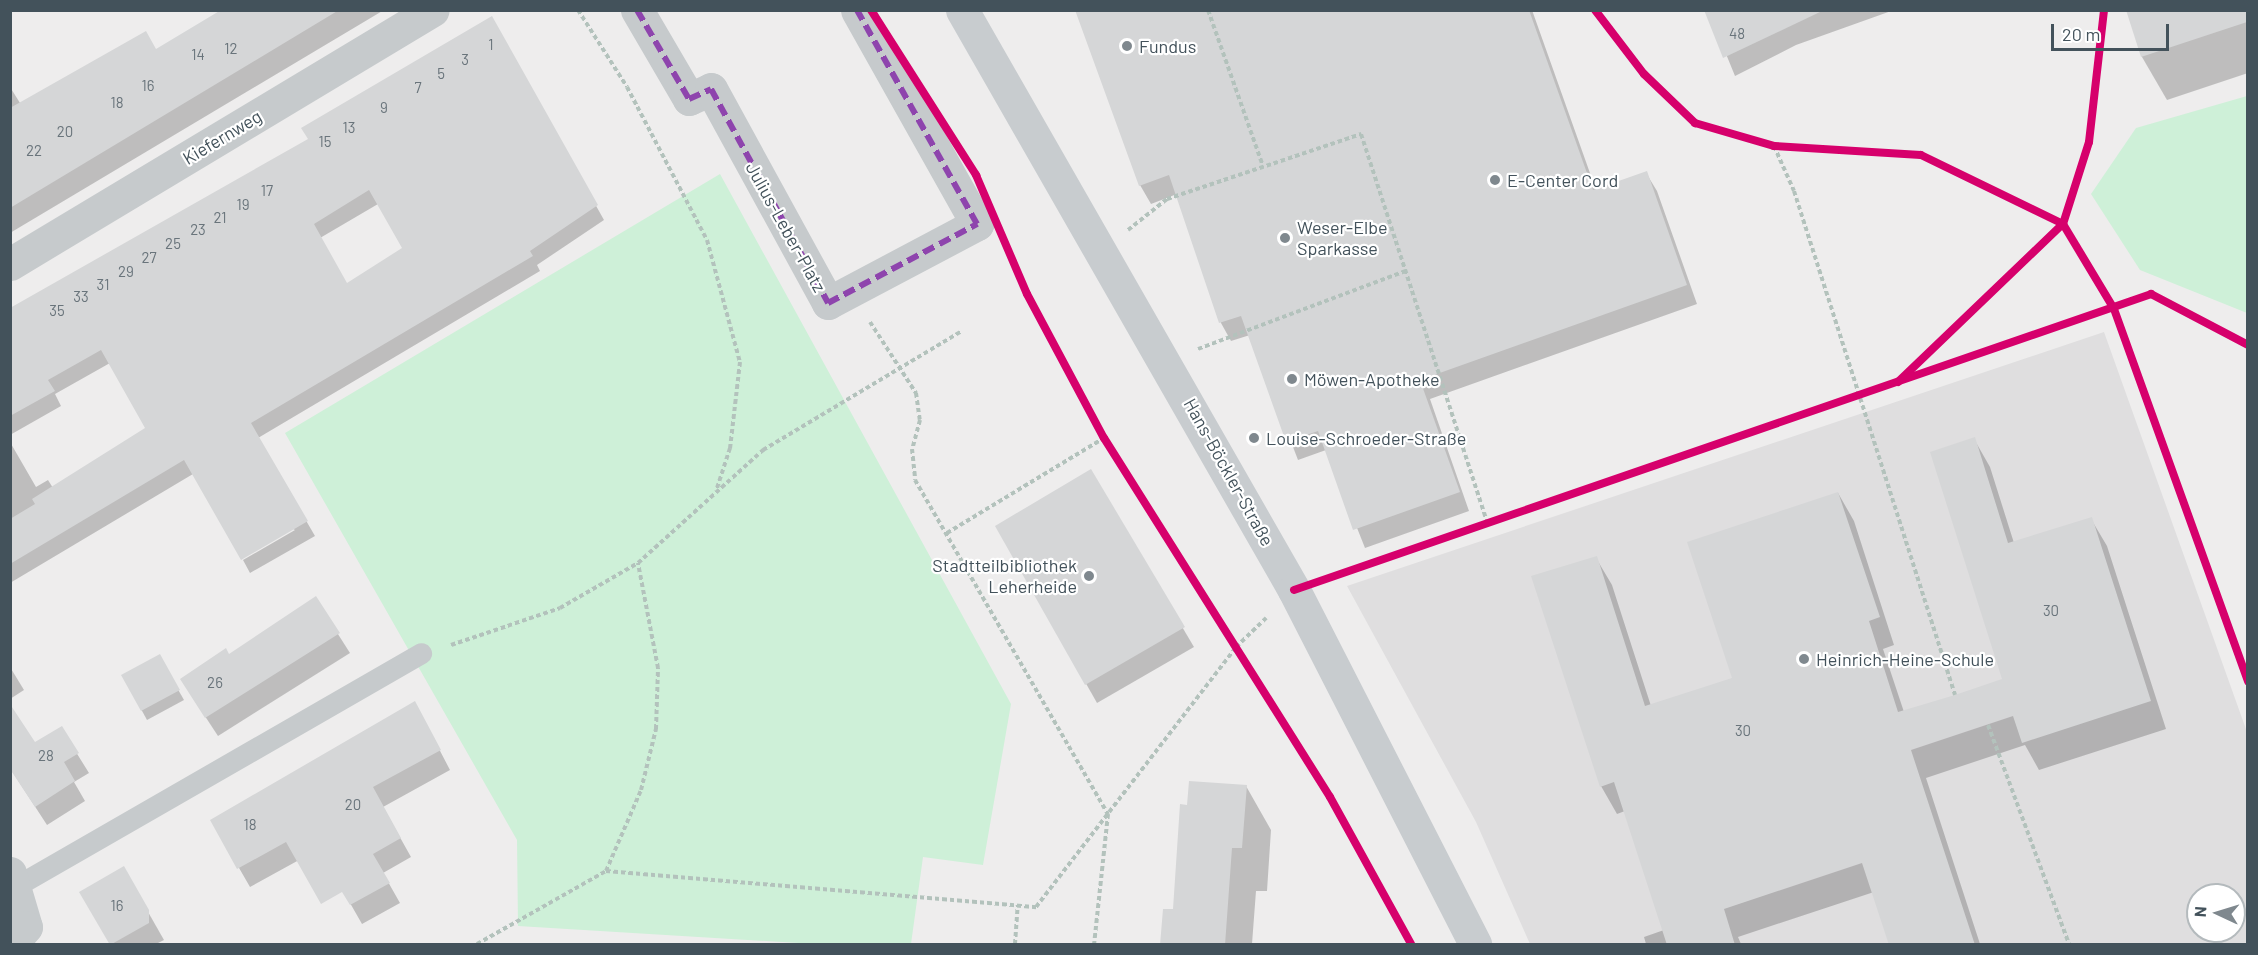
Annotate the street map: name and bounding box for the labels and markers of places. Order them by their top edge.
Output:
place label: Fundus [1139,35,1196,57]
marker: Fundus [1120,39,1134,53]
place label: E-Center Cord [1507,169,1618,191]
marker: E-Center Cord [1488,173,1502,187]
place label: Weser-Elbe Sparkasse [1297,217,1388,260]
marker: Weser-Elbe Sparkasse [1278,231,1292,245]
place label: Möwen-Apotheke [1304,368,1440,390]
marker: Möwen-Apotheke [1285,372,1299,386]
place label: Louise-Schroeder-Straße [1266,427,1466,449]
marker: Louise-Schroeder-Straße [1247,431,1261,445]
place label: Stadtteilbibliothek Leherheide [932,555,1077,598]
marker: Stadtteilbibliothek Leherheide [1082,569,1096,583]
place label: Heinrich-Heine-Schule [1816,648,1994,670]
marker: Heinrich-Heine-Schule [1797,652,1811,666]

